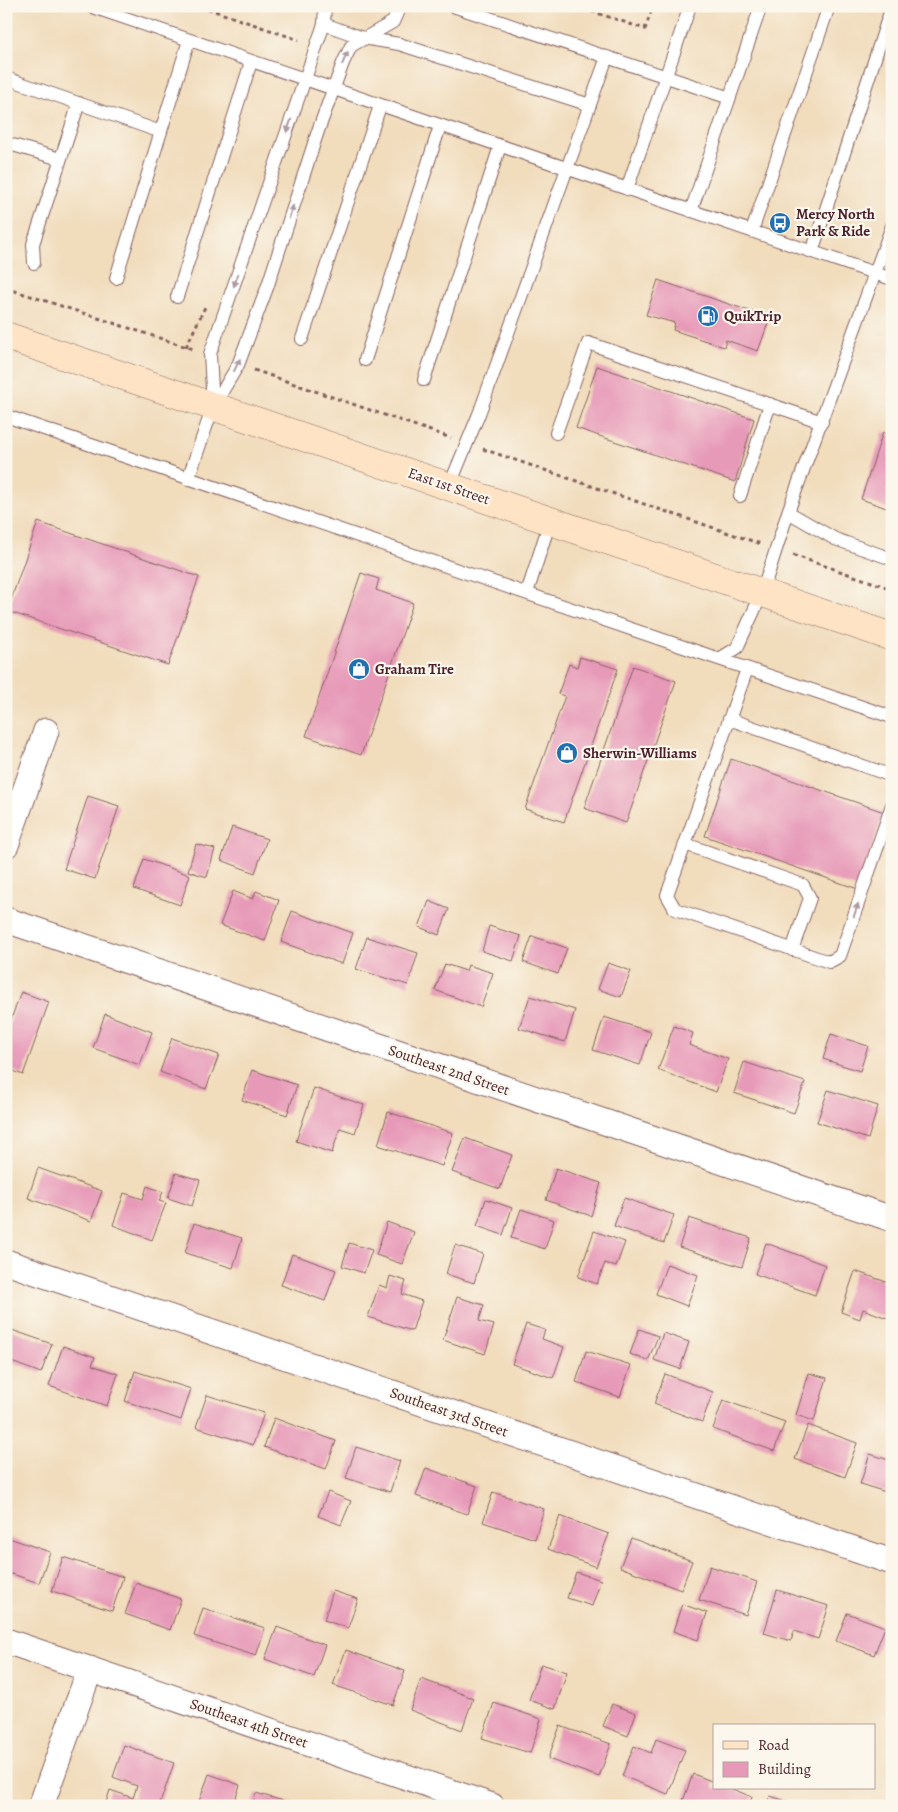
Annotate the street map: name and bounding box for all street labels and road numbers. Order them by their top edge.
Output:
street label: East 1st Street [405,463,493,509]
street label: Southeast 2nd Street [386,1040,512,1100]
street label: Southeast 3rd Street [387,1382,511,1442]
street label: Southeast 4th Street [187,1693,311,1753]

